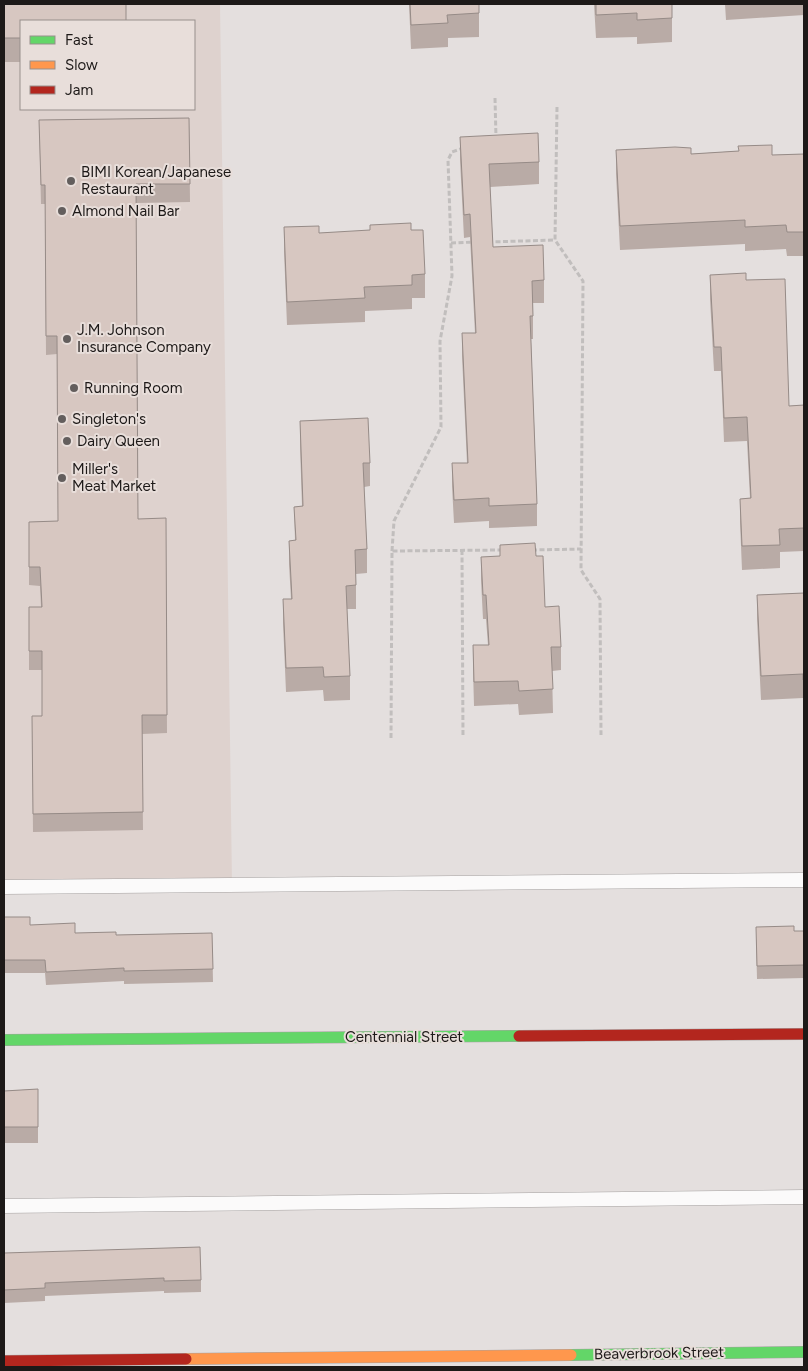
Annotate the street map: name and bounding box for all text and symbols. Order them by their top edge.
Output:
legend [20,20,195,110]
text: Fast [65,31,94,49]
text: Slow [65,56,98,74]
text: Jam [65,81,93,99]
place label: BIMI Korean/Japanese Restaurant [81,163,231,198]
marker: BIMI Korean/Japanese Restaurant [65,175,77,187]
place label: Almond Nail Bar [72,202,179,220]
marker: Almond Nail Bar [56,205,68,217]
place label: J.M. Johnson Insurance Company [77,321,211,356]
marker: J.M. Johnson Insurance Company [61,333,73,345]
place label: Running Room [84,379,182,397]
marker: Running Room [68,382,80,394]
place label: Singleton's [72,410,146,428]
marker: Singleton's [56,413,68,425]
place label: Dairy Queen [77,432,160,450]
marker: Dairy Queen [61,435,73,447]
place label: Miller's Meat Market [72,460,157,495]
marker: Miller's Meat Market [56,472,68,484]
street label: Centennial Street [345,1028,463,1046]
street label: Beaverbrook Street [594,1343,724,1363]

